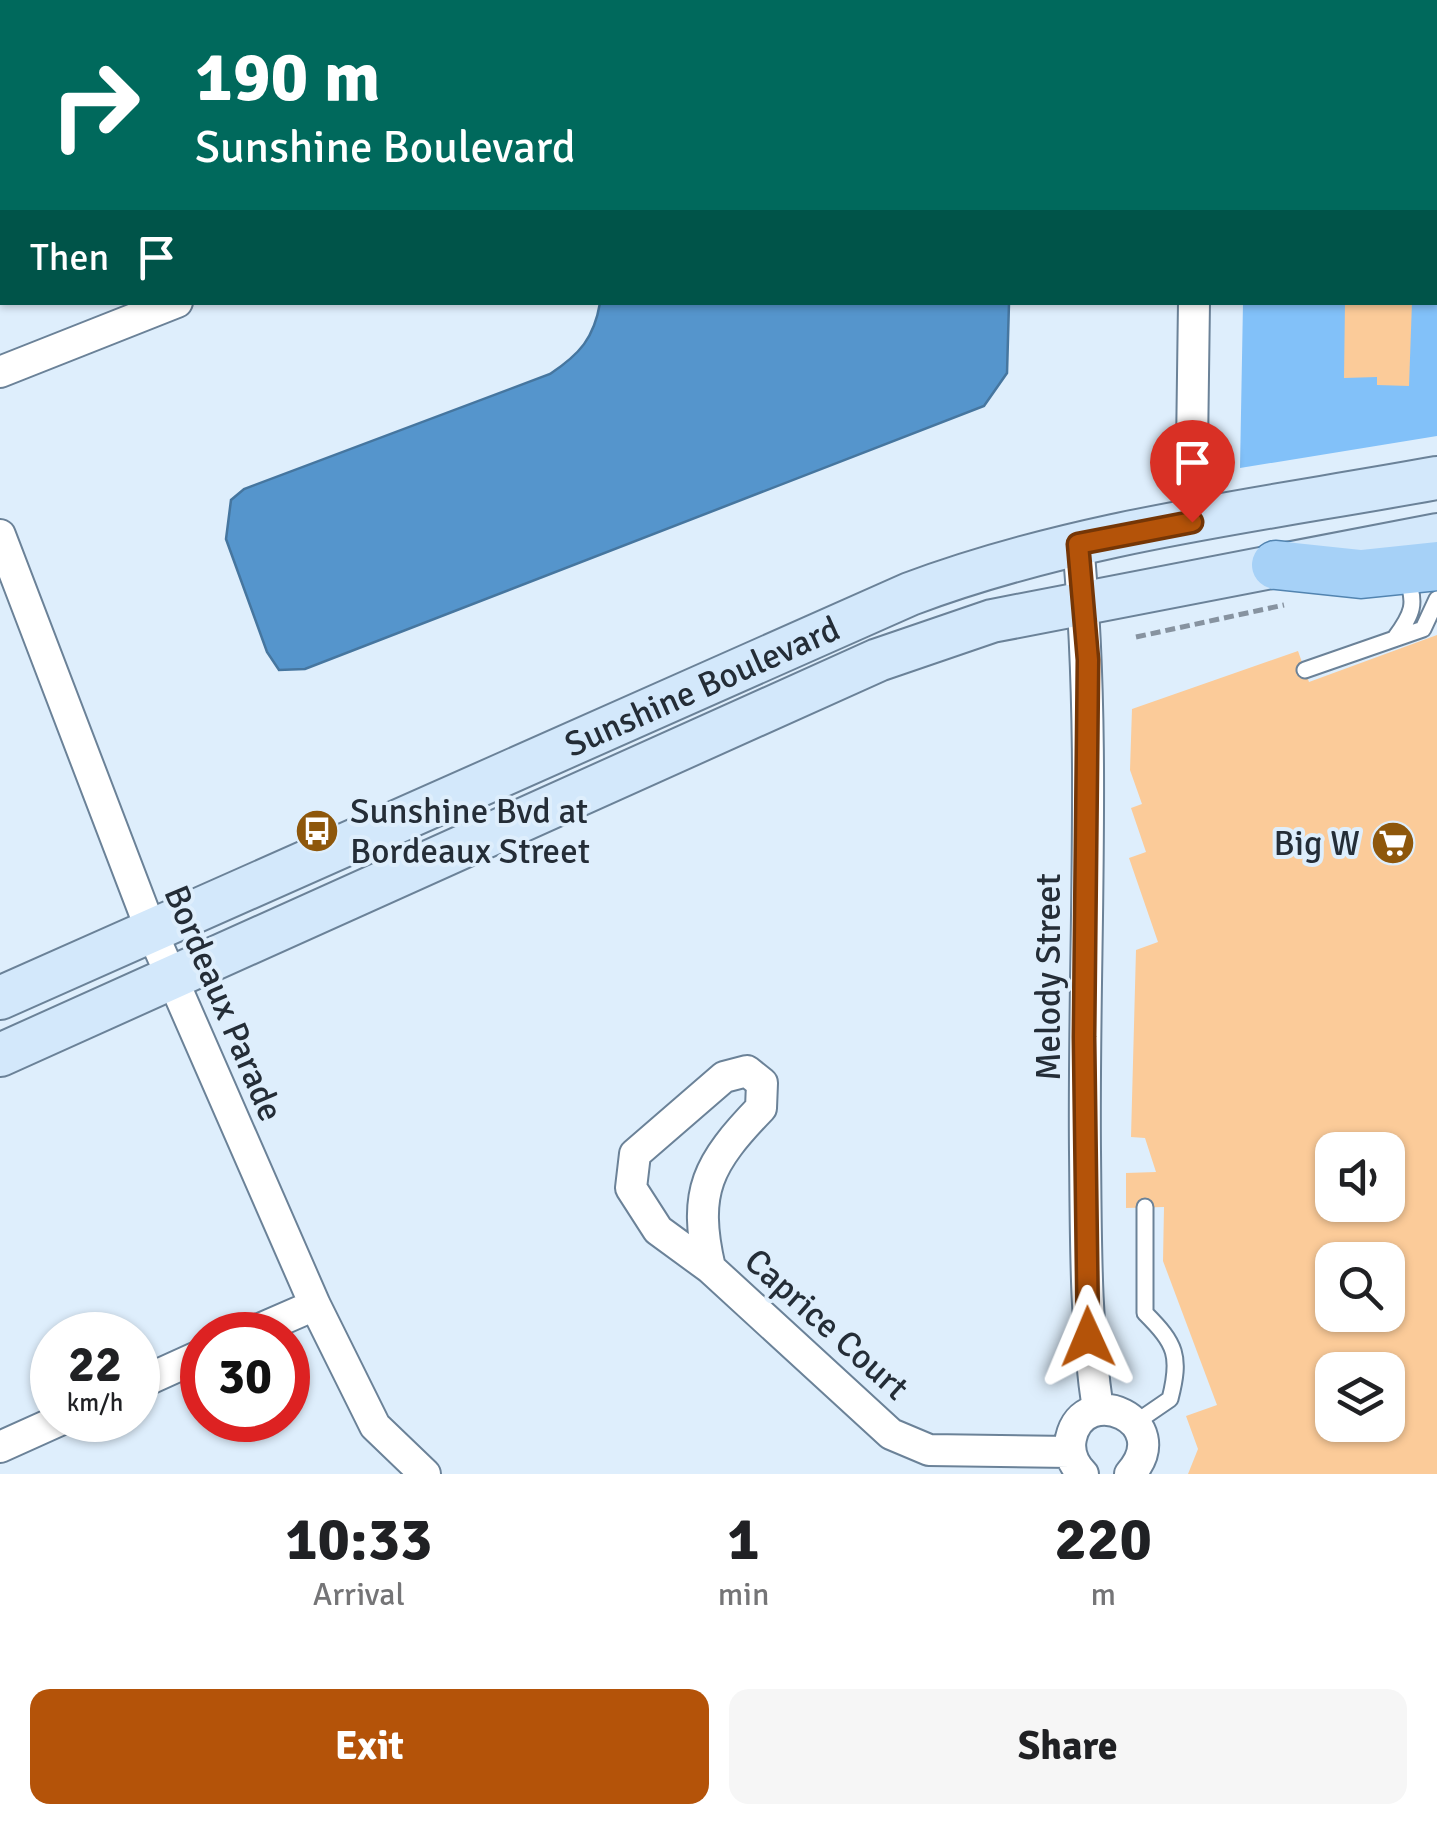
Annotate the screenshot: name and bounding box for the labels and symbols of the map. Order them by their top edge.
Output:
pin [1150,420,1235,523]
street label: Sunshine Boulevard [558,607,846,767]
place label: Sunshine Bvd at Bordeaux Street [350,790,590,873]
bus stop icon: Sunshine Bvd at Bordeaux Street [294,808,340,854]
supermarket icon: Big W [1370,820,1416,866]
place label: Big W [1273,822,1360,865]
street label: Melody Street [1027,873,1070,1081]
street label: Bordeaux Parade [155,879,293,1128]
street label: Caprice Court [736,1240,918,1409]
position arrow [1036,1285,1140,1389]
speed limit sign: 30 [180,1312,310,1442]

